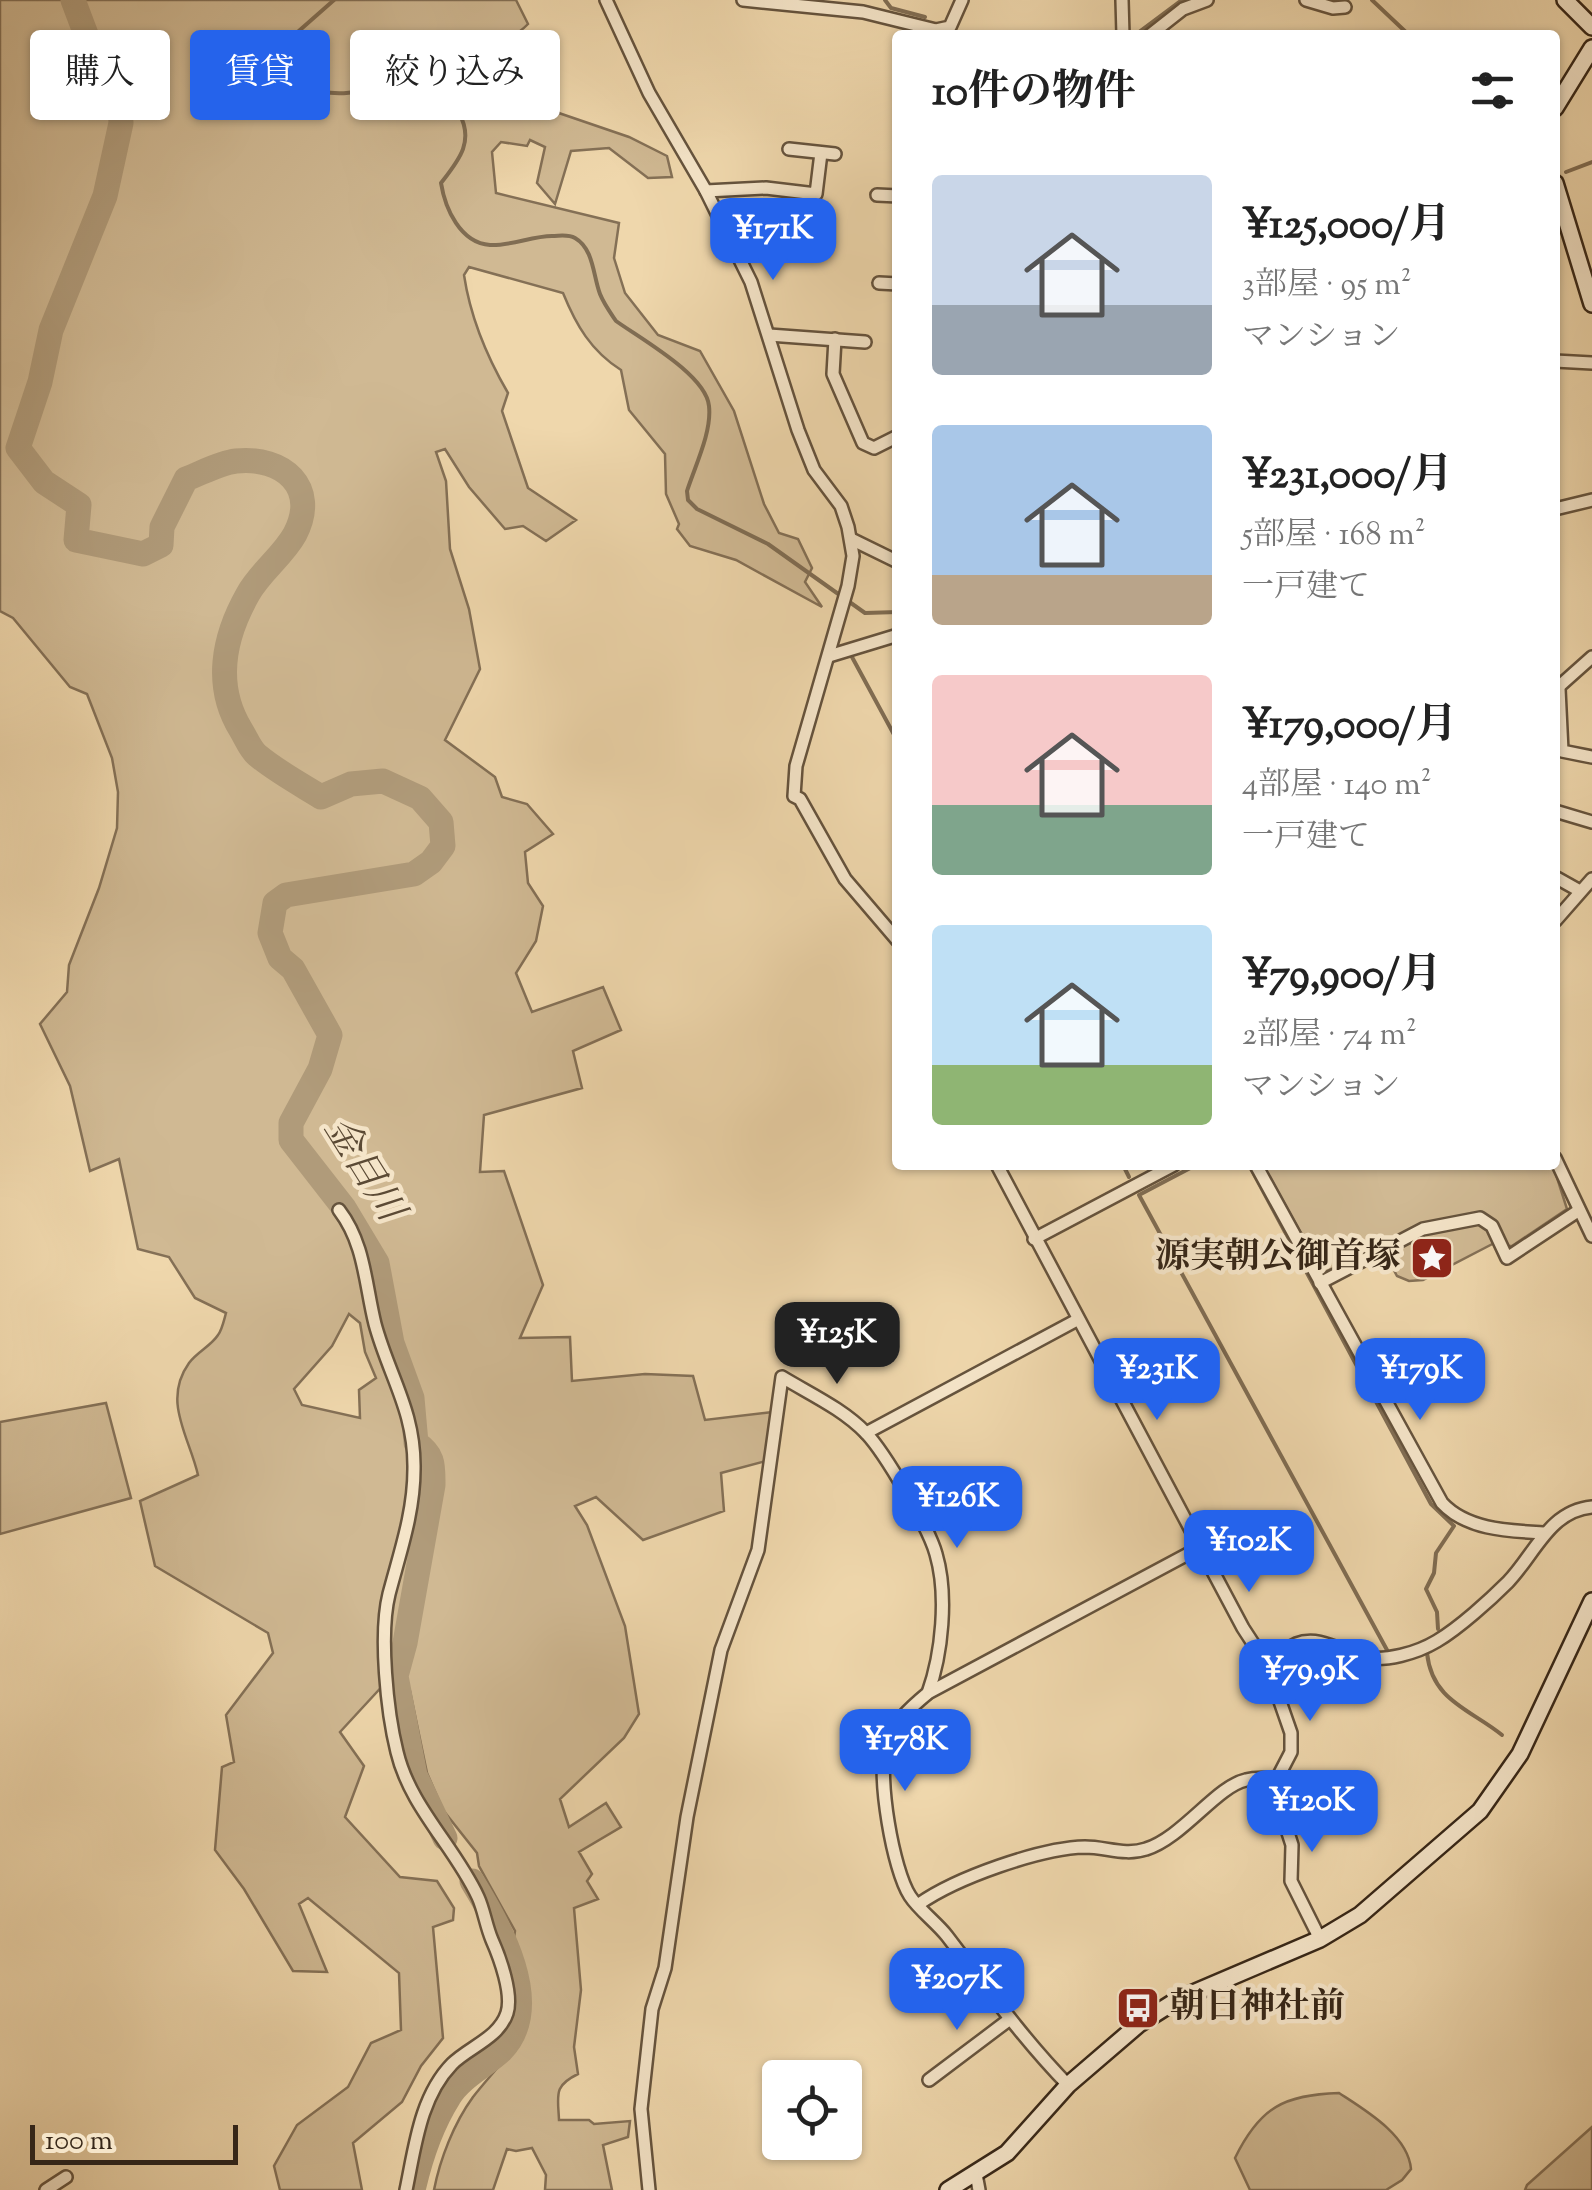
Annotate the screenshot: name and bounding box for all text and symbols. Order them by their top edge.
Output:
chip: 購入 [30,30,170,120]
chip: 賃貸 [190,30,330,120]
chip: 絞り込み [350,30,560,120]
icon: filters [1465,63,1520,118]
text: 10件の物件 [932,64,1136,124]
text: ¥125,000/月 [1242,197,1451,257]
pin: ¥171K [703,198,843,283]
text: ¥171K [732,207,814,253]
icon: home [1012,215,1132,335]
text: 3部屋 · 95 m² [1242,263,1412,309]
text: マンション [1242,315,1401,361]
text: ¥231,000/月 [1242,447,1453,507]
icon: home [1012,465,1132,585]
text: 5部屋 · 168 m² [1242,513,1426,559]
text: 一戸建て [1242,565,1370,611]
text: ¥179,000/月 [1242,697,1457,757]
icon: home [1012,715,1132,835]
text: 4部屋 · 140 m² [1242,763,1432,809]
text: 一戸建て [1242,815,1370,861]
text: ¥79,900/月 [1242,947,1442,1007]
icon: home [1012,965,1132,1085]
text: 2部屋 · 74 m² [1242,1013,1417,1059]
text: マンション [1242,1065,1401,1111]
water label: 金目川 [309,1107,417,1236]
place label: 源実朝公御首塚 [1155,1233,1400,1284]
place icon: 源実朝公御首塚 [1409,1235,1455,1281]
pin: ¥125K [767,1302,907,1387]
text: ¥125K [797,1311,877,1357]
pin: ¥231K [1087,1338,1227,1423]
pin: ¥179K [1350,1338,1490,1423]
text: ¥231K [1116,1347,1198,1393]
text: ¥179K [1377,1347,1463,1393]
pin: ¥126K [887,1466,1027,1551]
text: ¥126K [914,1475,1000,1521]
pin: ¥102K [1179,1510,1319,1595]
text: ¥102K [1206,1519,1292,1565]
pin: ¥79.9K [1229,1639,1391,1724]
text: ¥79.9K [1261,1648,1359,1694]
pin: ¥178K [835,1709,975,1794]
text: ¥178K [862,1718,948,1764]
pin: ¥120K [1242,1770,1382,1855]
text: ¥120K [1269,1779,1355,1825]
pin: ¥207K [887,1948,1027,2033]
text: ¥207K [911,1957,1003,2003]
place label: 朝日神社前 [1170,1983,1345,2034]
bus stop icon: 朝日神社前 [1115,1985,1161,2031]
map controls [762,2060,862,2160]
button: locate [762,2060,862,2160]
scale bar [30,2120,238,2164]
text: 100 m [45,2122,113,2162]

